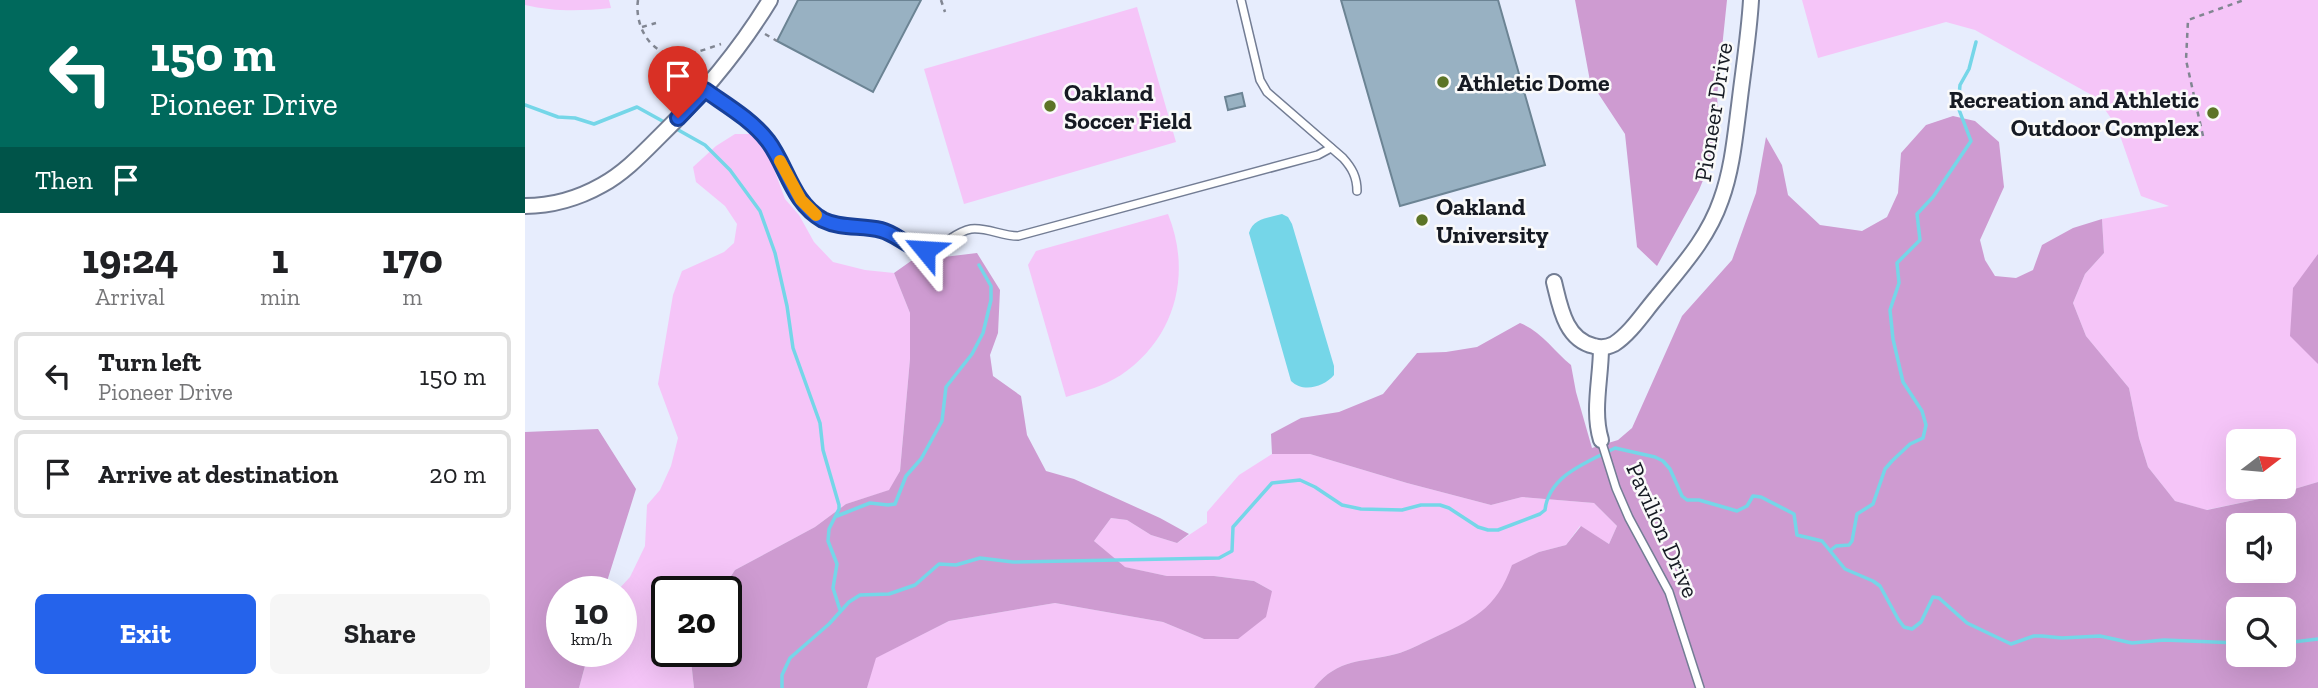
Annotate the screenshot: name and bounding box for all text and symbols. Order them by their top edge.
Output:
text: 150 m [150,25,276,84]
icon: left [35,28,126,119]
street label: Pioneer Drive [1688,40,1738,184]
pin [648,46,708,118]
icon: arrive [659,57,697,95]
place label: Athletic Dome [1457,68,1610,97]
marker: Athletic Dome [1435,74,1451,90]
place label: Oakland Soccer Field [1064,78,1192,135]
text: Pioneer Drive [150,85,338,123]
place label: Recreation and Athletic Outdoor Complex [1949,85,2199,142]
marker: Oakland Soccer Field [1042,98,1058,114]
marker: Recreation and Athletic Outdoor Complex [2205,105,2221,121]
icon: arrive [107,161,145,199]
text: Then [35,164,93,196]
place label: Oakland University [1436,192,1549,249]
marker: Oakland University [1414,212,1430,228]
position arrow [888,213,962,287]
text: 19:24 [82,233,178,284]
text: 1 [272,233,289,284]
text: 170 [382,233,443,284]
text: Arrival [96,283,165,311]
text: min [260,283,300,311]
text: m [402,283,422,311]
text: Turn left [98,346,201,378]
icon: left [39,357,77,395]
text: 150 m [419,360,486,392]
text: Pioneer Drive [98,378,233,406]
north arrow [2226,429,2296,499]
map controls [2226,429,2296,667]
icon: arrive [39,455,77,493]
text: Arrive at destination [98,458,338,490]
text: 20 m [429,458,486,490]
street label: Pavilion Drive [1620,458,1706,602]
button: sound [2226,513,2296,583]
speed limit sign: 20 [651,576,742,667]
text: 10 [574,591,609,633]
button: Exit [35,594,256,674]
button: Share [270,594,490,674]
button: search [2226,597,2296,667]
text: km/h [571,628,612,650]

